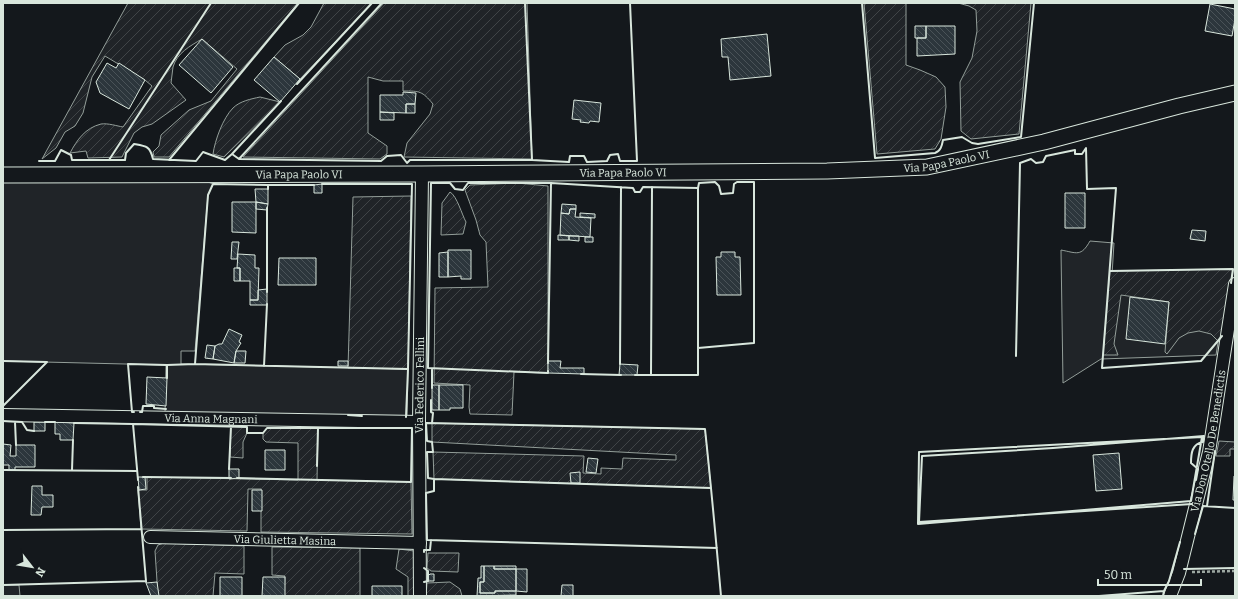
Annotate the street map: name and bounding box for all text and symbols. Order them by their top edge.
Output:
street label: Via Papa Paolo VI [903,148,991,175]
street label: Via Papa Paolo VI [579,166,667,180]
street label: Via Papa Paolo VI [255,168,343,181]
street label: Via Federico Fellini [413,336,427,433]
street label: Via Don Otello De Benedictis [1188,369,1229,514]
street label: Via Anna Magnani [164,412,258,426]
street label: Via Giulietta Masina [234,533,336,548]
north arrow [12,547,52,587]
scale bar [1098,561,1201,587]
text: N [32,565,48,579]
text: 50 m [1104,568,1133,582]

